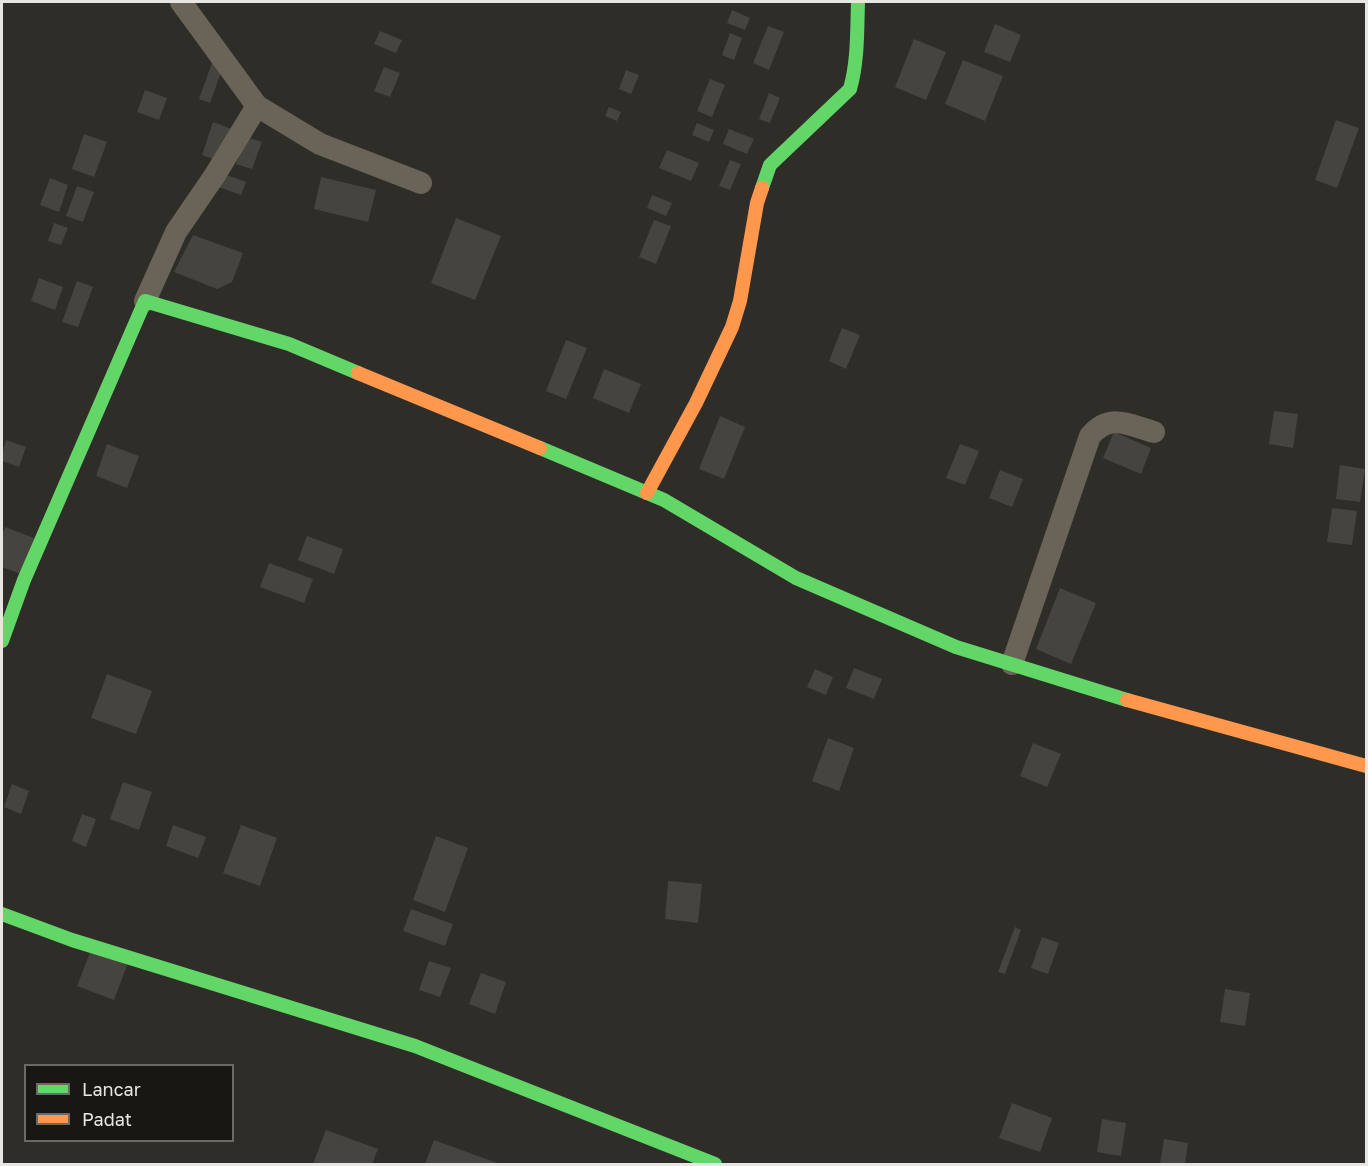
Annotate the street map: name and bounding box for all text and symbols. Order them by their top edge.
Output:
legend [24,1064,234,1142]
text: Lancar [82,1078,141,1100]
text: Padat [82,1108,132,1130]

